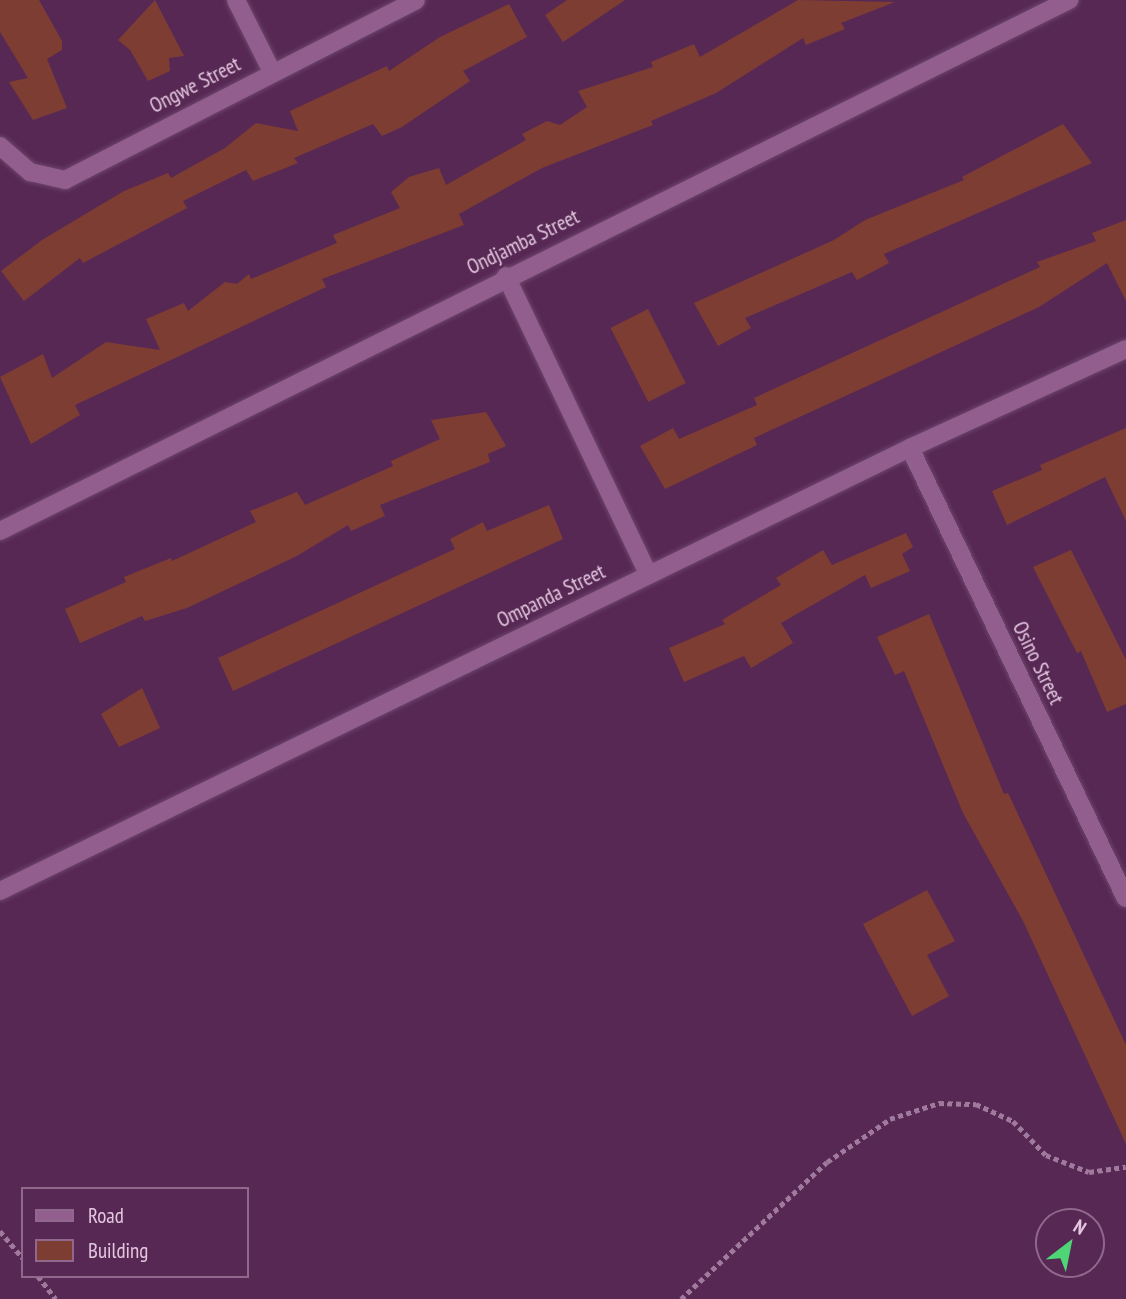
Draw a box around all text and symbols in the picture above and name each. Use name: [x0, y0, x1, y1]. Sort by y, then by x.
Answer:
street label: Ongwe Street: [145, 51, 245, 119]
street label: Ondjamba Street: [463, 204, 583, 280]
street label: Ompanda Street: [493, 559, 609, 633]
street label: Osino Street: [1007, 617, 1069, 709]
legend: [21, 1187, 248, 1278]
text: Road: [88, 1202, 124, 1229]
north arrow: [1035, 1208, 1105, 1278]
text: N: [1069, 1214, 1091, 1240]
text: Building: [88, 1237, 148, 1264]

